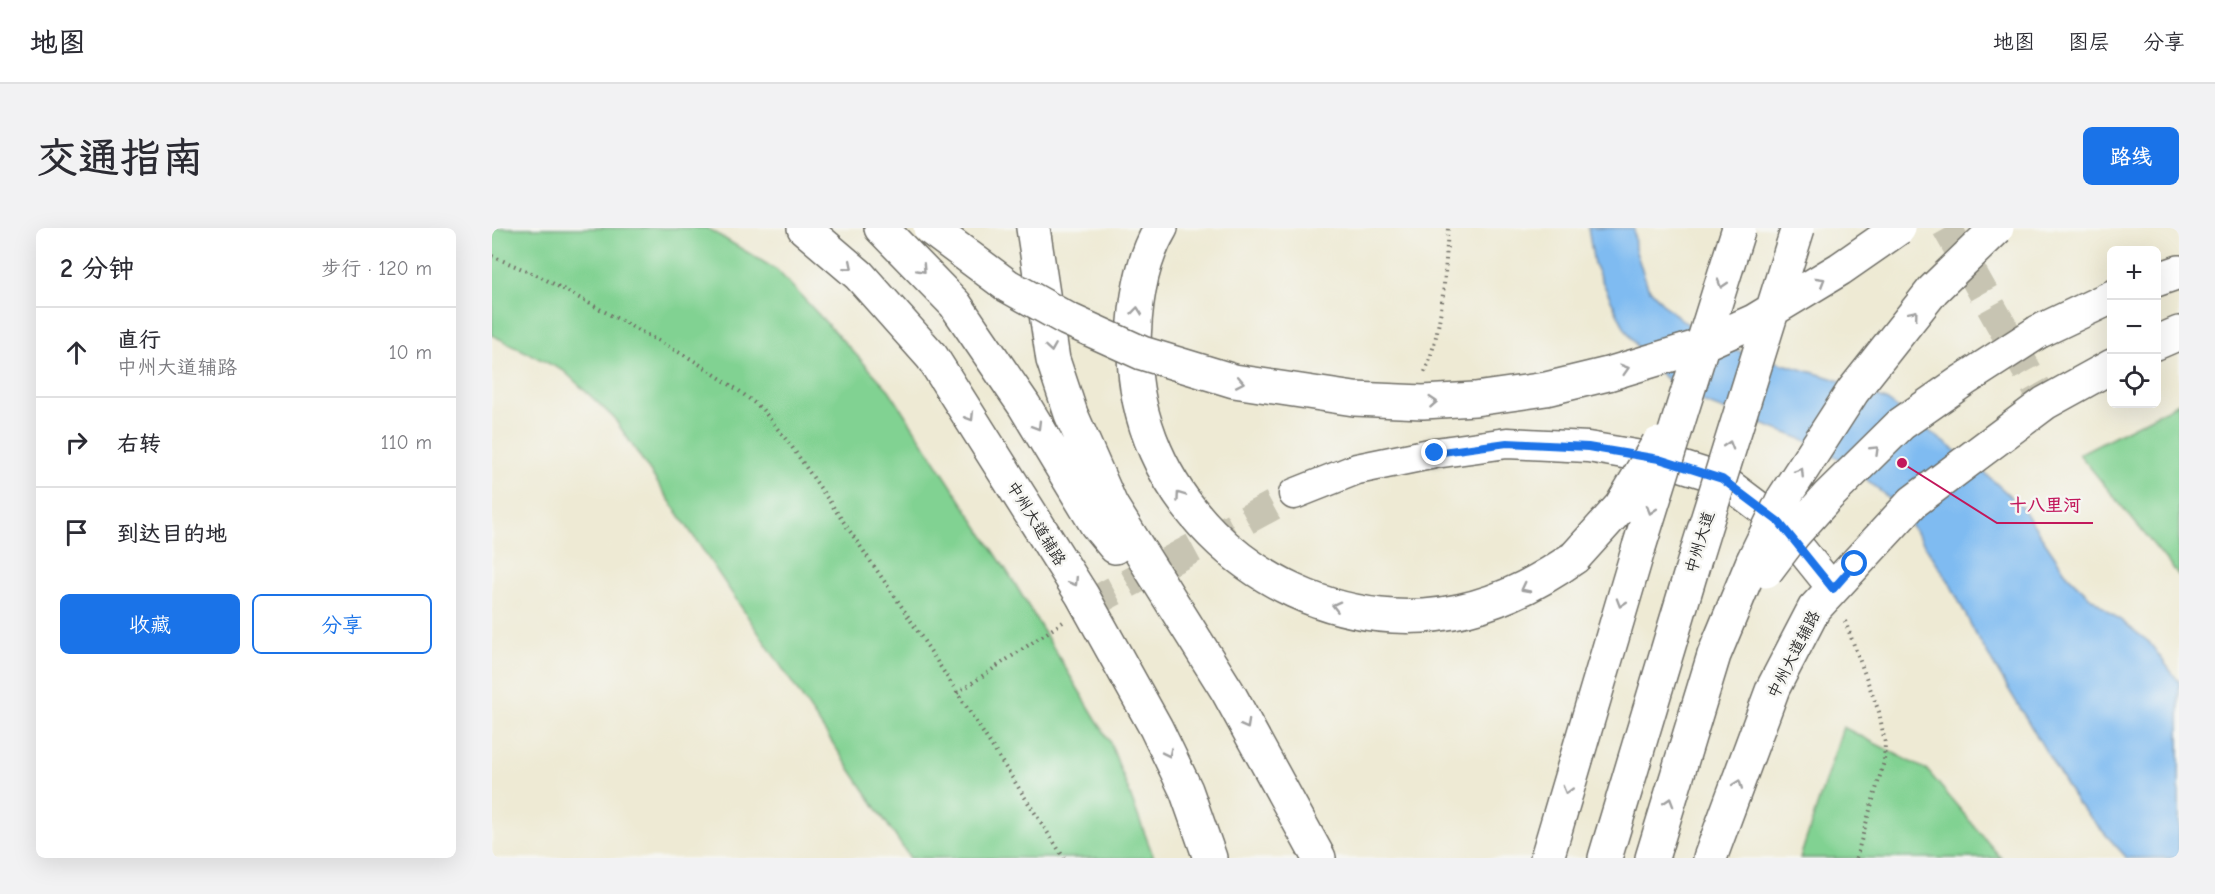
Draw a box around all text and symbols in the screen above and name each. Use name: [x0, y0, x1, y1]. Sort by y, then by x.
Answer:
text: 地图: [30, 27, 86, 59]
text: 地图: [1993, 30, 2035, 54]
text: 图层: [2068, 30, 2110, 54]
text: 分享: [2143, 30, 2185, 54]
button: 路线: [2083, 127, 2179, 185]
text: 交通指南: [36, 134, 204, 183]
map controls: [2107, 246, 2161, 408]
button: +: [2107, 246, 2161, 300]
text: 2 分钟: [60, 254, 134, 284]
text: 步行 · 120 m: [321, 257, 432, 280]
one-way arrow: [842, 259, 853, 270]
one-way arrow: [915, 263, 926, 273]
one-way arrow: [1815, 276, 1825, 288]
one-way arrow: [1716, 278, 1729, 289]
button: −: [2107, 300, 2161, 354]
one-way arrow: [1130, 306, 1142, 315]
one-way arrow: [1907, 310, 1918, 321]
text: 直行: [117, 327, 161, 353]
icon: ahead: [60, 336, 93, 369]
text: 10 m: [389, 341, 432, 364]
one-way arrow: [1044, 343, 1057, 353]
button: locate: [2107, 354, 2161, 408]
text: 中州大道辅路: [117, 356, 237, 379]
one-way arrow: [1619, 364, 1630, 376]
one-way arrow: [1235, 375, 1245, 388]
one-way arrow: [1429, 395, 1438, 408]
one-way arrow: [963, 411, 974, 422]
one-way arrow: [1030, 420, 1042, 430]
icon: right: [60, 426, 93, 459]
text: 右转: [117, 431, 161, 457]
text: 110 m: [381, 431, 432, 454]
route end: [1421, 439, 1447, 465]
one-way arrow: [1722, 440, 1734, 451]
one-way arrow: [1868, 446, 1879, 457]
one-way arrow: [1793, 468, 1804, 479]
street label: 中州大道辅路: [1003, 478, 1069, 569]
callout: 十八里河: [1997, 487, 2093, 523]
one-way arrow: [1176, 492, 1187, 503]
text: 十八里河: [2009, 495, 2081, 516]
one-way arrow: [1645, 504, 1658, 515]
street label: 中州大道: [1682, 509, 1718, 576]
icon: arrive: [60, 516, 93, 549]
text: 到达目的地: [117, 521, 227, 547]
route start: [1841, 550, 1867, 576]
one-way arrow: [1067, 576, 1079, 586]
one-way arrow: [1521, 581, 1532, 592]
button: 收藏: [60, 594, 240, 654]
button: 分享: [252, 594, 432, 654]
one-way arrow: [1616, 597, 1628, 608]
one-way arrow: [1331, 601, 1341, 614]
street label: 中州大道辅路: [1764, 608, 1824, 701]
one-way arrow: [1239, 718, 1250, 729]
one-way arrow: [1161, 747, 1173, 758]
one-way arrow: [1730, 779, 1743, 789]
one-way arrow: [1561, 785, 1574, 795]
one-way arrow: [1662, 797, 1674, 808]

